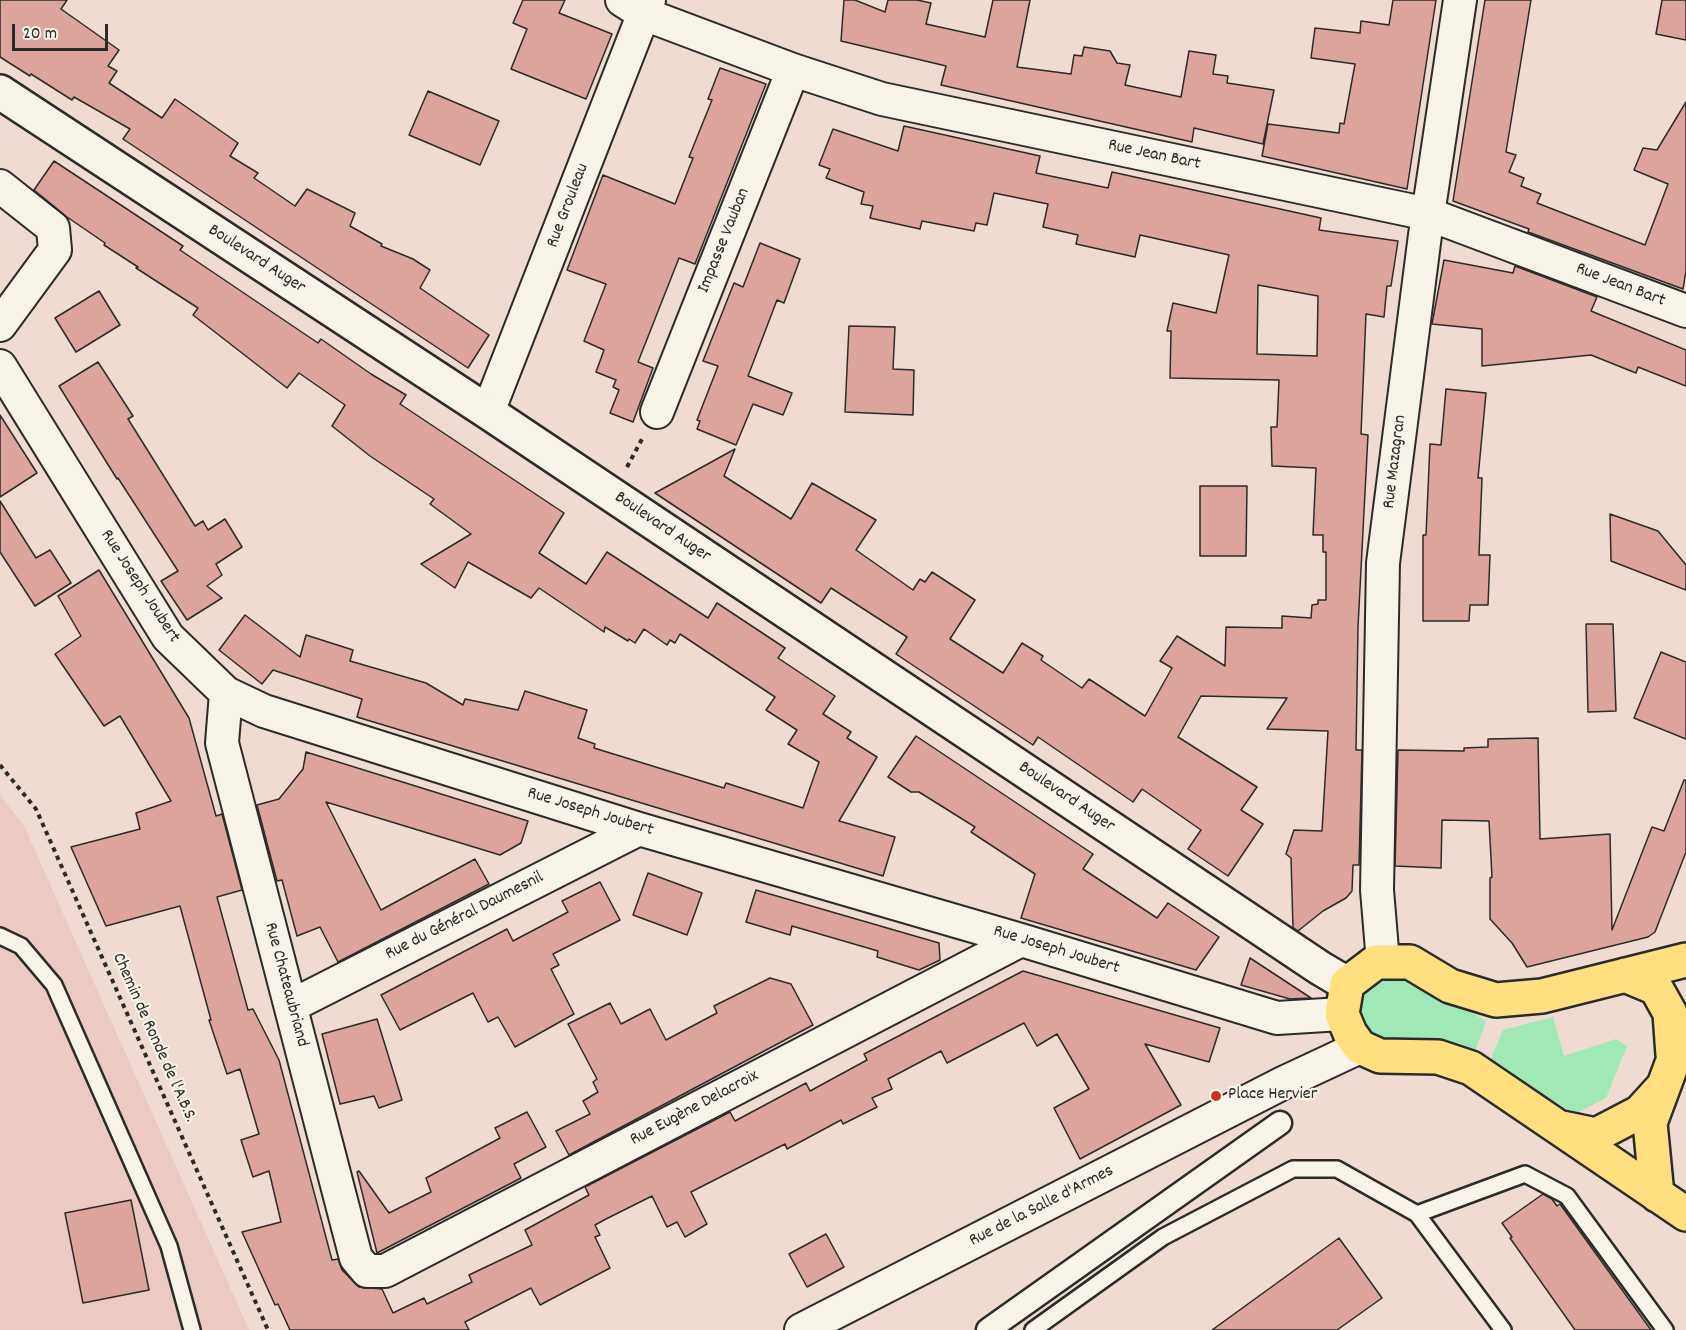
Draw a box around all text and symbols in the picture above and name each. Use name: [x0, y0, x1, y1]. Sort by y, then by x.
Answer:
scale bar: [15, 12, 111, 50]
text: 20 m: [23, 22, 57, 47]
street label: Rue Jean Bart: [1106, 136, 1202, 176]
street label: Rue Grouleau: [543, 161, 595, 251]
street label: Impasse Vauban: [694, 185, 756, 297]
street label: Boulevard Auger: [203, 221, 309, 299]
street label: Rue Jean Bart: [1572, 259, 1668, 313]
street label: Rue Mazagran: [1380, 414, 1412, 510]
street label: Boulevard Auger: [610, 488, 714, 568]
street label: Rue Joseph Joubert: [94, 526, 184, 648]
street label: Boulevard Auger: [1014, 758, 1118, 838]
street label: Rue Joseph Joubert: [524, 784, 656, 842]
street label: Rue du Général Daumesnil: [382, 868, 548, 966]
street label: Rue Chateaubriand: [258, 920, 312, 1050]
street label: Rue Joseph Joubert: [990, 922, 1122, 980]
street label: Chemin de Ronde de l'A.B.S.: [106, 950, 200, 1126]
street label: Rue Eugène Delacroix: [627, 1066, 763, 1152]
place label: Place Hervier: [1228, 1085, 1317, 1107]
marker: Place Hervier: [1209, 1089, 1223, 1103]
street label: Rue de la Salle d'Armes: [966, 1161, 1118, 1253]

